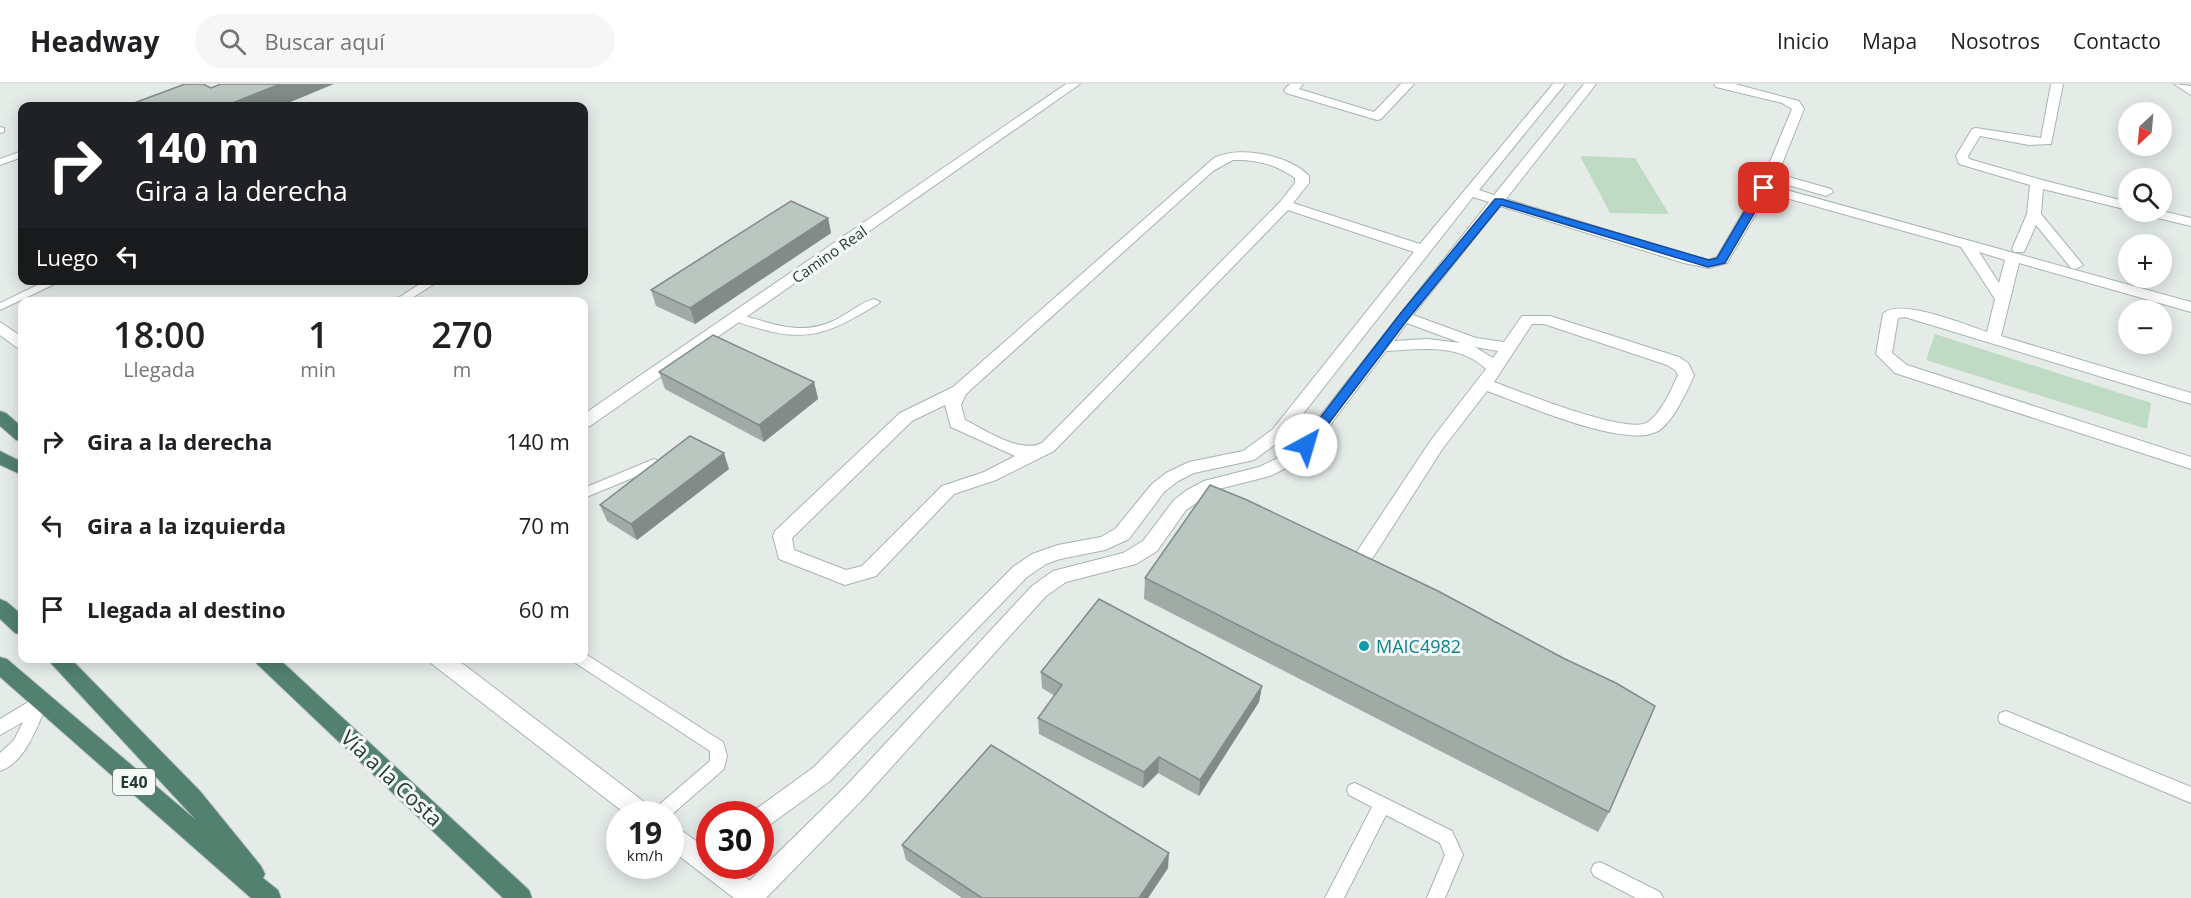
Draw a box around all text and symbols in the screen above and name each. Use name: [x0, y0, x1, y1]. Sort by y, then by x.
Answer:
search box: [195, 14, 615, 68]
text: Headway: [30, 22, 159, 60]
icon: search: [216, 25, 249, 58]
text: Buscar aquí: [264, 26, 385, 56]
text: Inicio: [1777, 27, 1829, 55]
text: Mapa: [1862, 27, 1917, 55]
text: Nosotros: [1950, 27, 2040, 55]
text: Contacto: [2073, 27, 2161, 55]
north arrow: [2118, 102, 2172, 156]
map controls: [2118, 102, 2172, 354]
text: 140 m: [135, 118, 259, 175]
icon: right: [36, 126, 114, 204]
pin: [1738, 162, 1789, 213]
button: search: [2118, 168, 2172, 222]
icon: arrive: [1747, 171, 1780, 204]
text: Gira a la derecha: [135, 172, 348, 209]
street label: Camino Real: [787, 221, 871, 287]
button: +: [2118, 234, 2172, 288]
icon: left: [111, 240, 144, 273]
text: Luego: [36, 242, 99, 272]
button: −: [2118, 300, 2172, 354]
text: 18:00: [113, 310, 205, 359]
text: 1: [308, 310, 329, 359]
text: 270: [431, 310, 493, 359]
text: Llegada: [123, 356, 195, 383]
text: min: [300, 356, 336, 383]
text: m: [453, 356, 471, 383]
position arrow: [1274, 413, 1338, 477]
icon: right: [36, 425, 69, 458]
text: Gira a la derecha: [87, 426, 272, 456]
text: 140 m: [506, 426, 570, 456]
icon: left: [36, 509, 69, 542]
text: Gira a la izquierda: [87, 510, 286, 540]
text: 70 m: [519, 510, 570, 540]
icon: arrive: [36, 593, 69, 626]
text: Llegada al destino: [87, 594, 286, 624]
text: 60 m: [519, 594, 570, 624]
place label: MAIC4982: [1376, 634, 1461, 658]
marker: MAIC4982: [1357, 639, 1371, 653]
street label: Vía a la Costa: [335, 724, 449, 832]
road number: E40: [113, 769, 155, 795]
speed limit sign: 30: [696, 801, 774, 879]
text: 19: [628, 812, 662, 853]
text: km/h: [627, 845, 663, 865]

